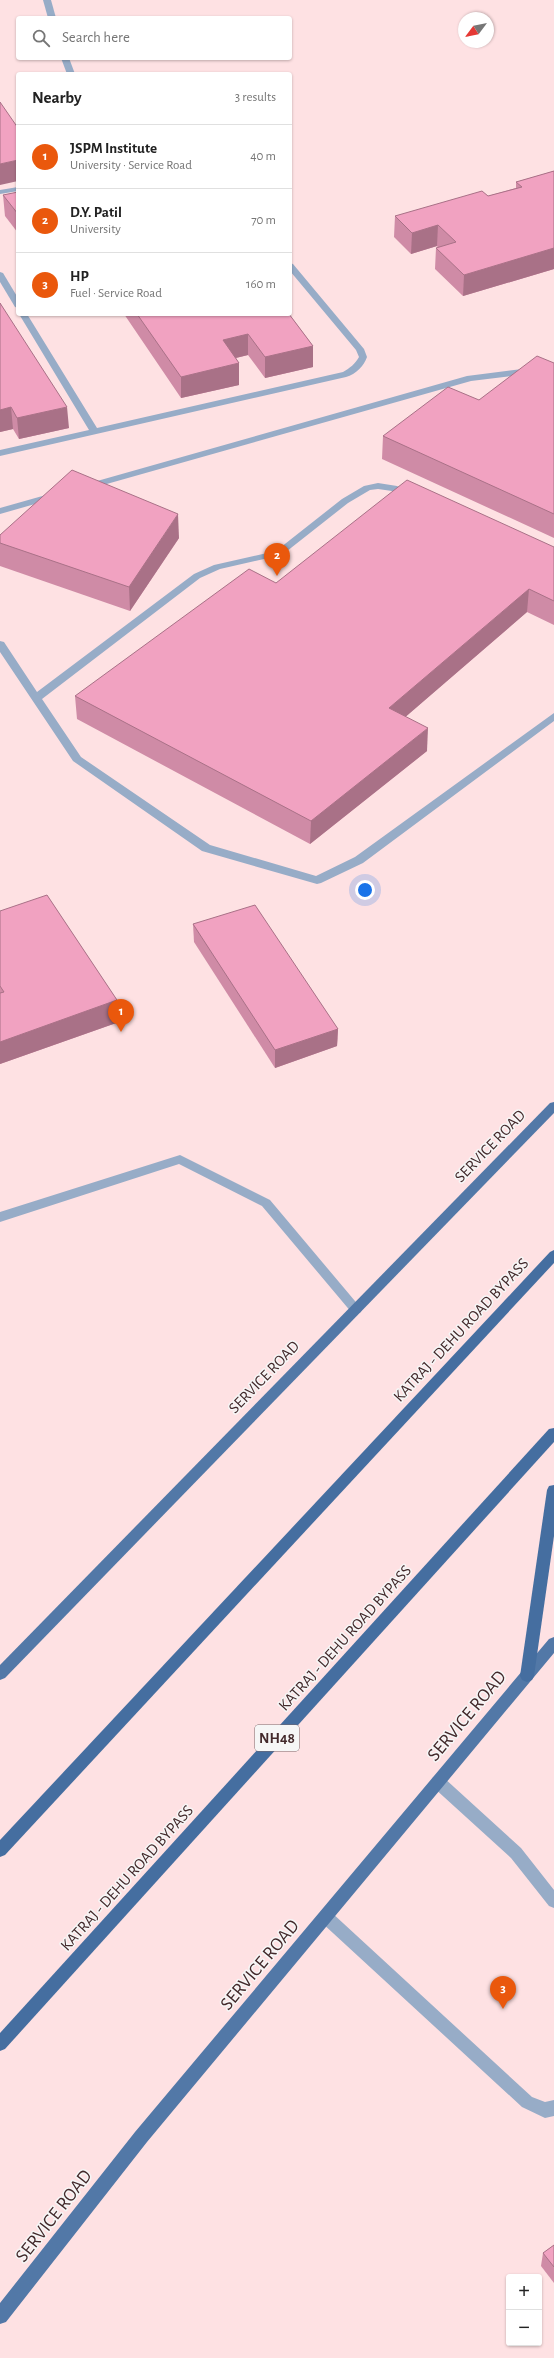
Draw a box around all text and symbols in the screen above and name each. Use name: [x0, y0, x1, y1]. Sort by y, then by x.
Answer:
north arrow: [458, 12, 494, 48]
search box: [16, 16, 292, 60]
icon: search: [30, 27, 52, 49]
text: Search here: [62, 30, 130, 45]
text: Nearby: [32, 89, 82, 106]
text: 3 results: [235, 91, 276, 104]
text: JSPM Institute: [70, 141, 157, 156]
text: 1: [43, 150, 47, 163]
text: 40 m: [250, 150, 276, 163]
text: University · Service Road: [70, 159, 192, 172]
text: D.Y. Patil: [70, 205, 122, 220]
text: 2: [42, 214, 48, 227]
text: 70 m: [251, 214, 276, 227]
text: University: [70, 223, 121, 236]
text: HP: [70, 269, 89, 284]
text: 3: [42, 278, 48, 291]
text: 160 m: [246, 278, 276, 291]
text: Fuel · Service Road: [70, 287, 162, 300]
pin: 2: [264, 543, 290, 576]
your location: [355, 880, 375, 900]
pin: 1: [108, 999, 134, 1032]
street label: SERVICE ROAD: [452, 1107, 528, 1185]
street label: KATRAJ - DEHU ROAD BYPASS: [390, 1255, 532, 1405]
street label: SERVICE ROAD: [226, 1338, 302, 1416]
street label: KATRAJ - DEHU ROAD BYPASS: [276, 1562, 414, 1714]
street label: SERVICE ROAD: [424, 1667, 510, 1765]
road number: NH48: [255, 1725, 299, 1751]
street label: KATRAJ - DEHU ROAD BYPASS: [58, 1802, 196, 1954]
street label: SERVICE ROAD: [217, 1916, 303, 2014]
pin: 3: [490, 1976, 516, 2009]
street label: SERVICE ROAD: [12, 2166, 96, 2266]
map controls: [506, 2274, 542, 2346]
button: +: [506, 2274, 542, 2310]
button: −: [506, 2310, 542, 2346]

